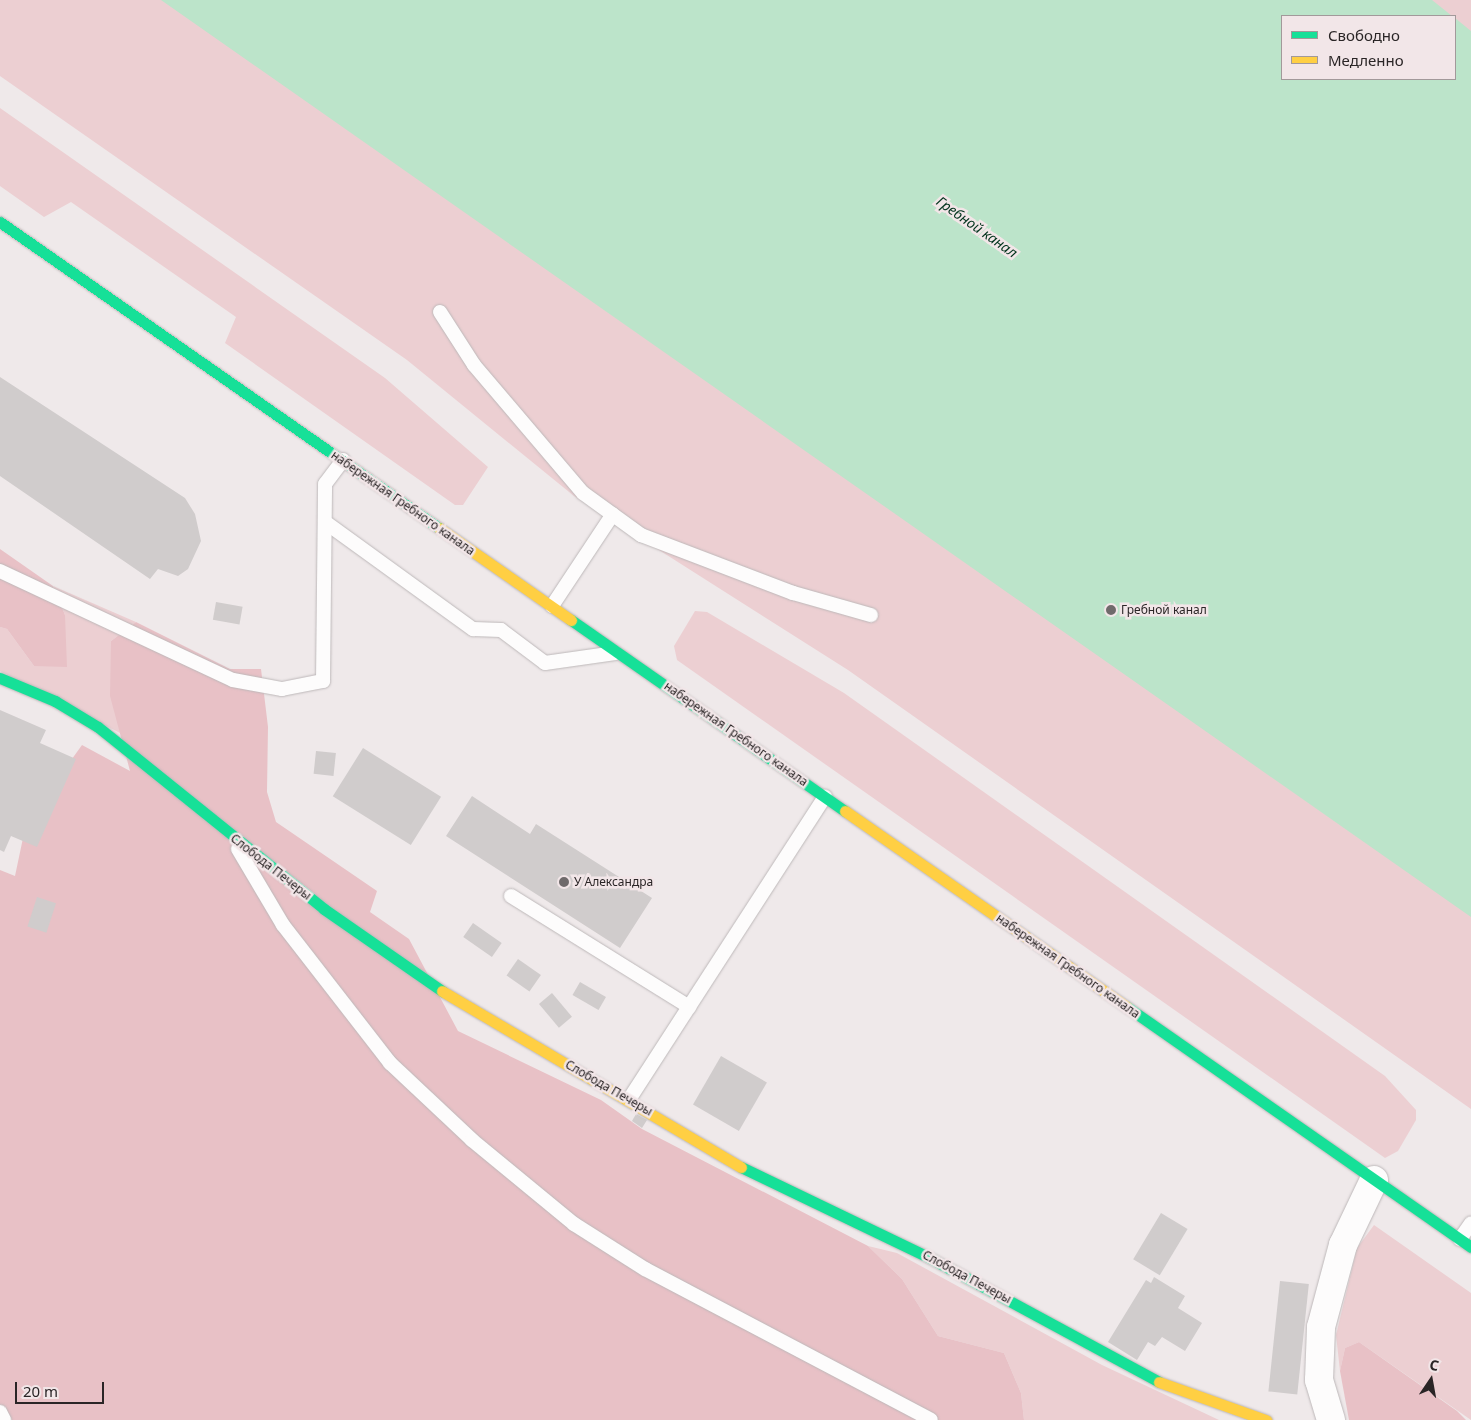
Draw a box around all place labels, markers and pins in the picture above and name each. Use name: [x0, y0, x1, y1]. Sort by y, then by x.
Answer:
place label: Гребной канал: [1121, 603, 1207, 617]
marker: Гребной канал: [1105, 604, 1117, 616]
place label: У Александра: [574, 875, 653, 889]
marker: У Александра: [558, 876, 570, 888]

